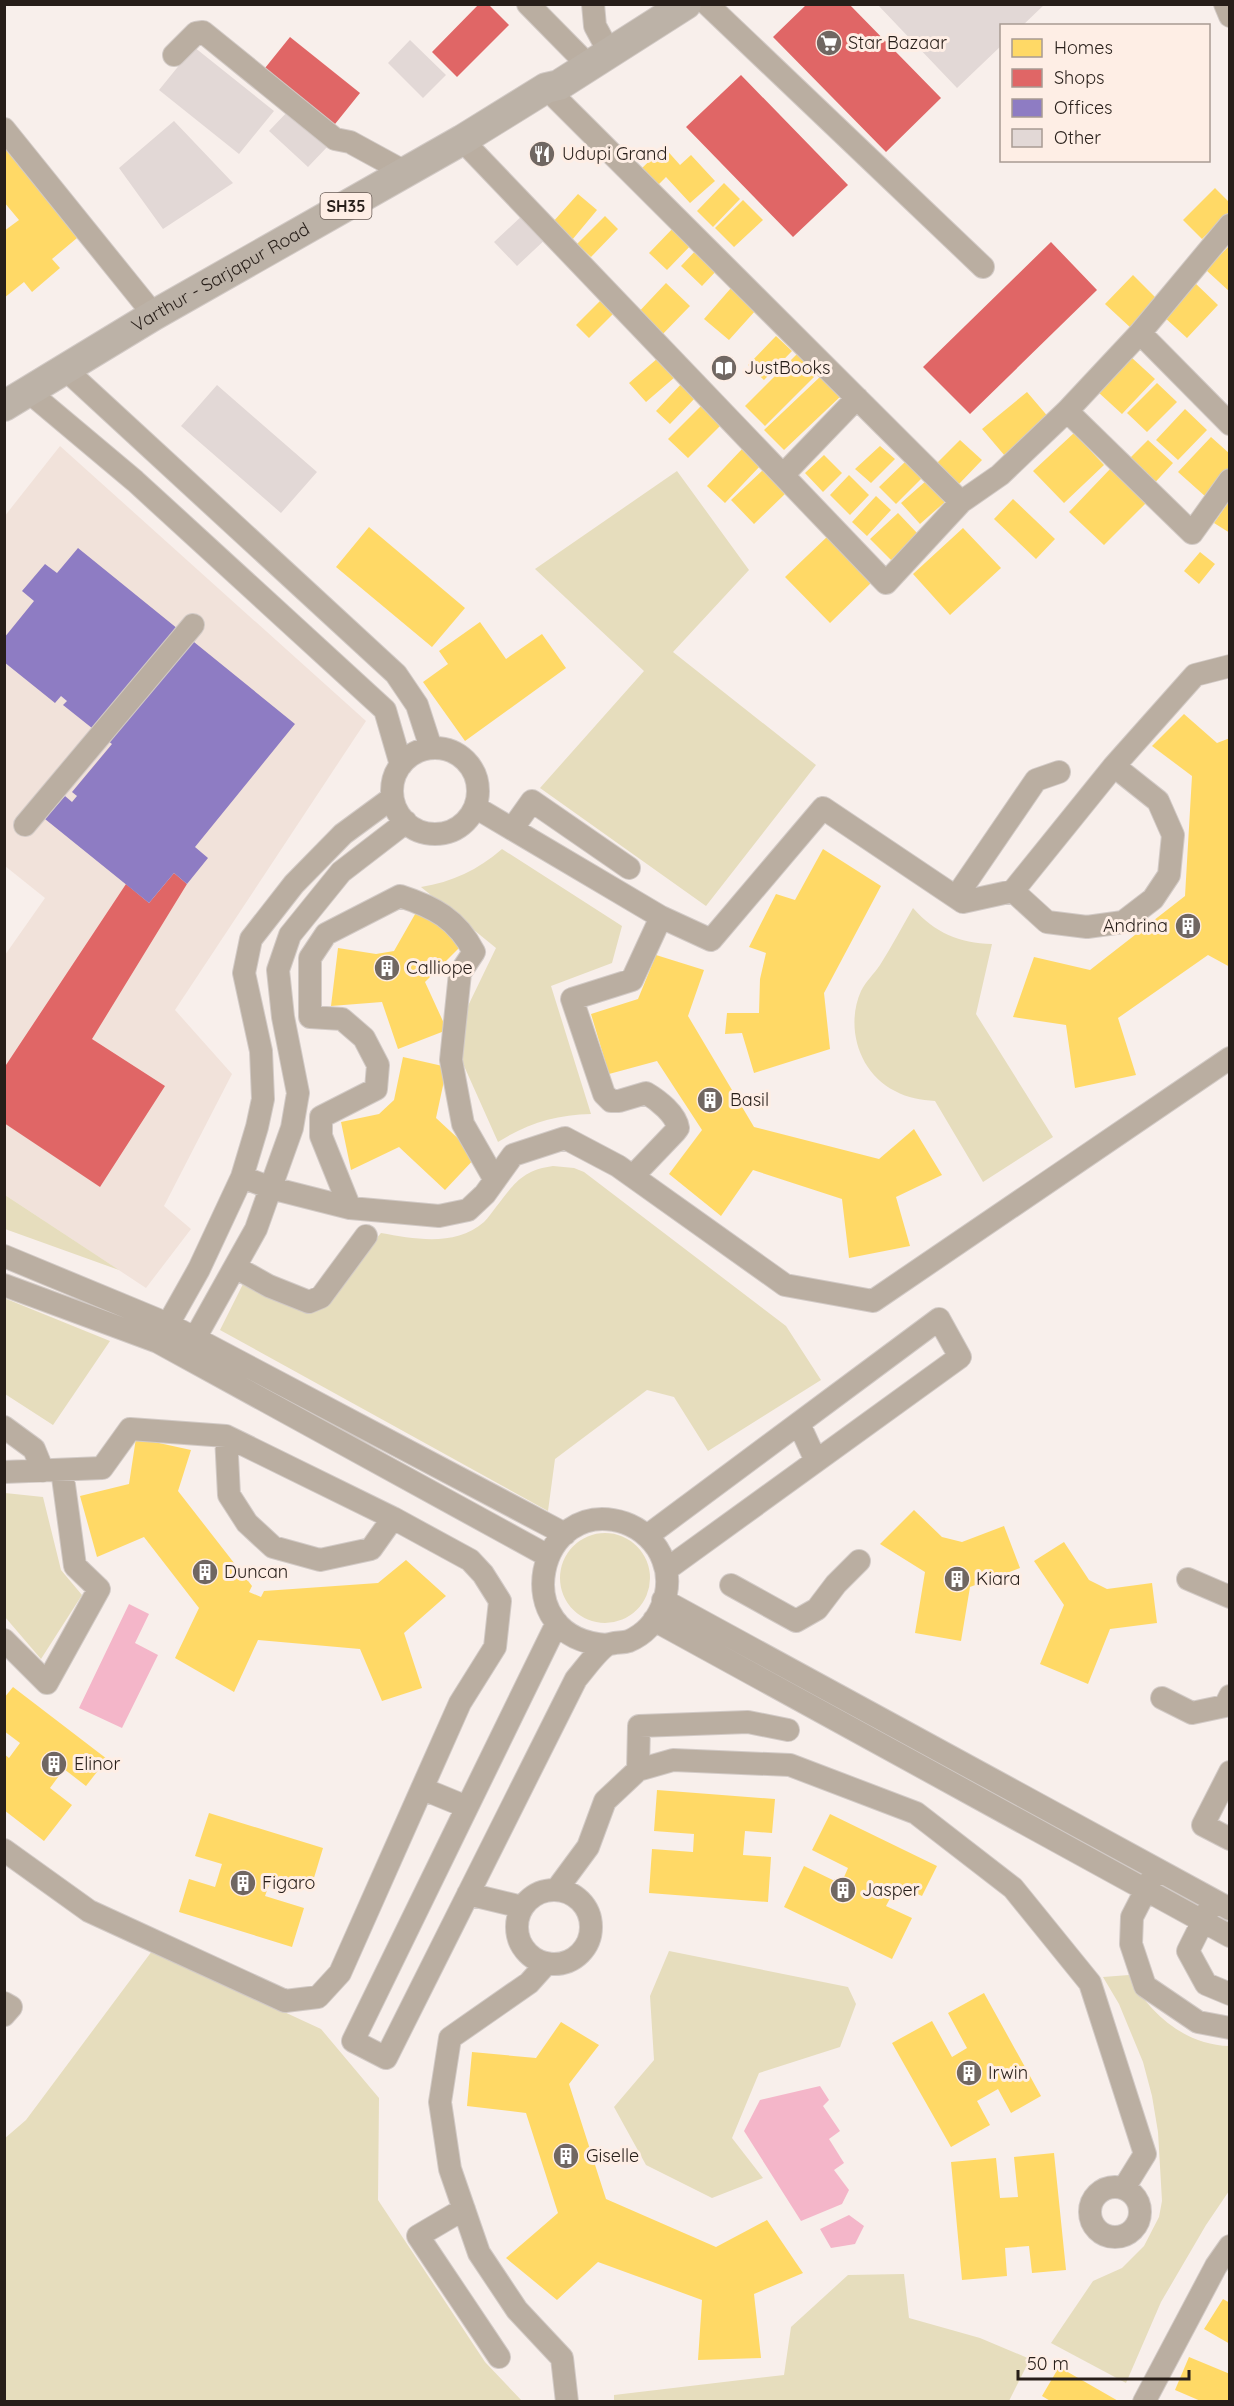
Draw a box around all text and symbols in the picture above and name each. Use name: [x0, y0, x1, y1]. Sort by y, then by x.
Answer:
legend: [1000, 24, 1210, 162]
supermarket icon: Star Bazaar: [814, 28, 844, 58]
place label: Star Bazaar: [848, 31, 947, 54]
text: Homes: [1054, 36, 1113, 59]
text: Shops: [1054, 66, 1105, 89]
text: Offices: [1054, 96, 1113, 119]
text: Other: [1054, 126, 1101, 149]
restaurant icon: Udupi Grand: [527, 139, 557, 169]
place label: Udupi Grand: [562, 142, 667, 165]
road number: SH35: [320, 193, 372, 219]
street label: Varthur - Sarjapur Road: [127, 217, 314, 337]
library icon: JustBooks: [709, 353, 739, 383]
place label: JustBooks: [744, 356, 831, 379]
building icon: Andrina: [1173, 911, 1203, 941]
place label: Andrina: [1103, 914, 1168, 937]
building icon: Calliope: [372, 953, 402, 983]
place label: Calliope: [406, 956, 473, 979]
building icon: Basil: [695, 1085, 725, 1115]
place label: Basil: [730, 1088, 769, 1111]
building icon: Duncan: [190, 1557, 220, 1587]
place label: Duncan: [224, 1560, 288, 1583]
building icon: Kiara: [942, 1564, 972, 1594]
place label: Kiara: [976, 1567, 1021, 1590]
building icon: Elinor: [39, 1749, 69, 1779]
place label: Elinor: [74, 1752, 120, 1775]
building icon: Figaro: [228, 1868, 258, 1898]
place label: Figaro: [262, 1871, 316, 1894]
building icon: Jasper: [828, 1875, 858, 1905]
place label: Jasper: [862, 1878, 920, 1901]
building icon: Irwin: [954, 2058, 984, 2088]
place label: Irwin: [988, 2061, 1028, 2084]
building icon: Giselle: [551, 2141, 581, 2171]
place label: Giselle: [586, 2144, 639, 2167]
scale bar: [1018, 2343, 1189, 2381]
text: 50 m: [1027, 2352, 1069, 2375]

